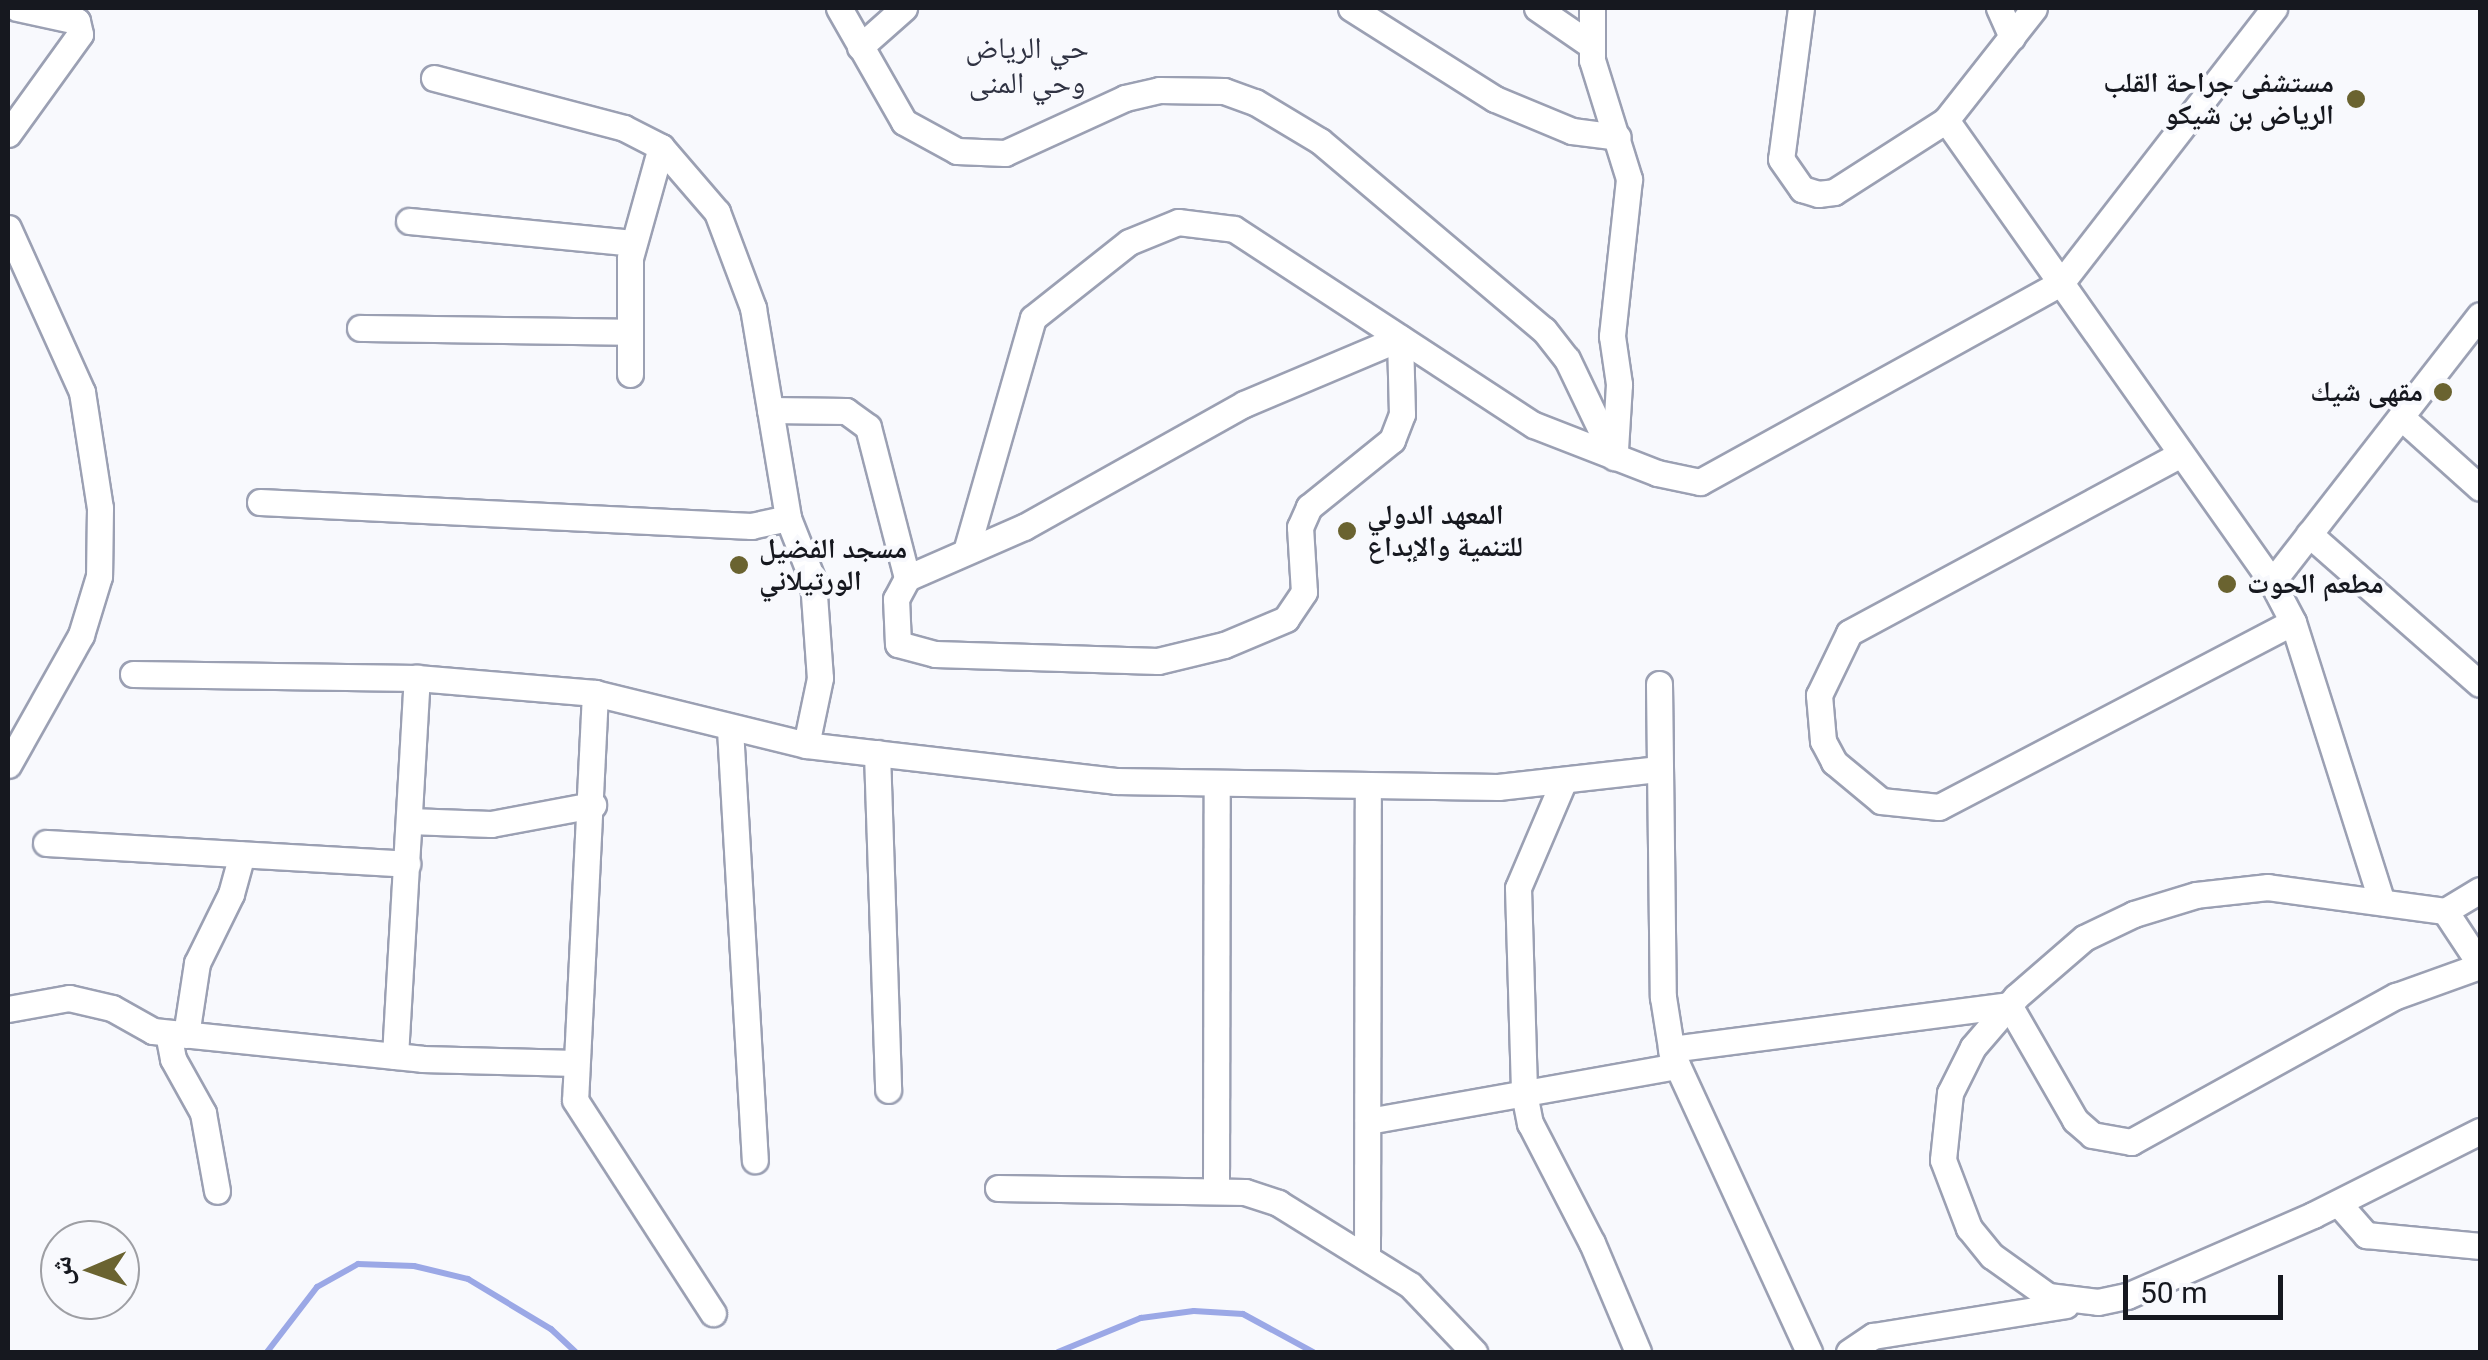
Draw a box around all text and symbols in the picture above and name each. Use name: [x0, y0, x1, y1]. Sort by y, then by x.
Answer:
district label: حي الرياض وحي المنى: [965, 30, 1089, 100]
place label: مستشفى جراحة القلب الرياض بن شيكو: [2103, 66, 2334, 132]
marker: مستشفى جراحة القلب الرياض بن شيكو: [2343, 86, 2369, 112]
place label: مقهى شيك: [2310, 375, 2423, 409]
marker: مقهى شيك: [2432, 381, 2454, 403]
place label: المعهد الدولي للتنمية والإبداع: [1367, 498, 1523, 564]
marker: المعهد الدولي للتنمية والإبداع: [1336, 520, 1358, 542]
place label: مسجد الفضيل الورتيلاني: [759, 532, 907, 598]
marker: مسجد الفضيل الورتيلاني: [728, 554, 750, 576]
place label: مطعم الحوت: [2247, 567, 2384, 601]
marker: مطعم الحوت: [2216, 573, 2238, 595]
north arrow: [40, 1220, 140, 1320]
scale bar: [2128, 1255, 2288, 1317]
text: ش: [45, 1256, 79, 1286]
text: 50 m: [2140, 1275, 2207, 1310]

